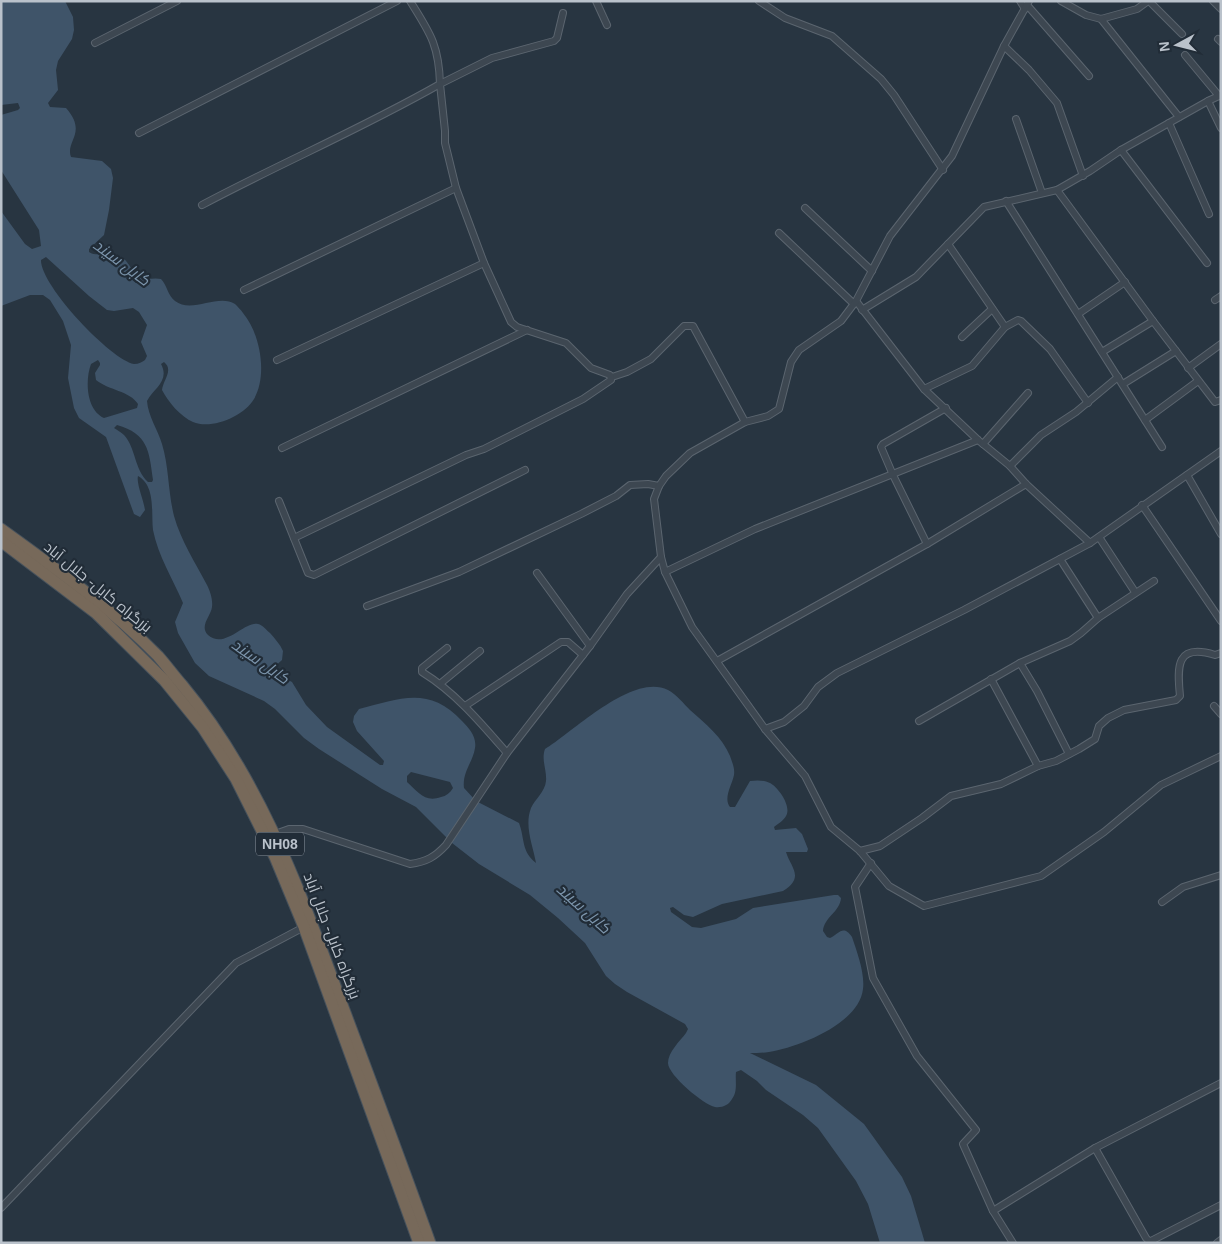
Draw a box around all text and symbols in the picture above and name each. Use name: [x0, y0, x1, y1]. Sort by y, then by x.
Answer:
north arrow: [1152, 20, 1202, 70]
text: N: [1156, 41, 1173, 53]
water label: کابل سيند: [90, 236, 153, 290]
street label: بزرگراه کابل- جلال آباد: [40, 538, 156, 637]
water label: کابل سيند: [228, 636, 293, 688]
road number: NH08: [256, 832, 304, 856]
street label: بزرگراه کابل- جلال آباد: [299, 870, 364, 1002]
water label: کابل سيند: [553, 880, 614, 937]

